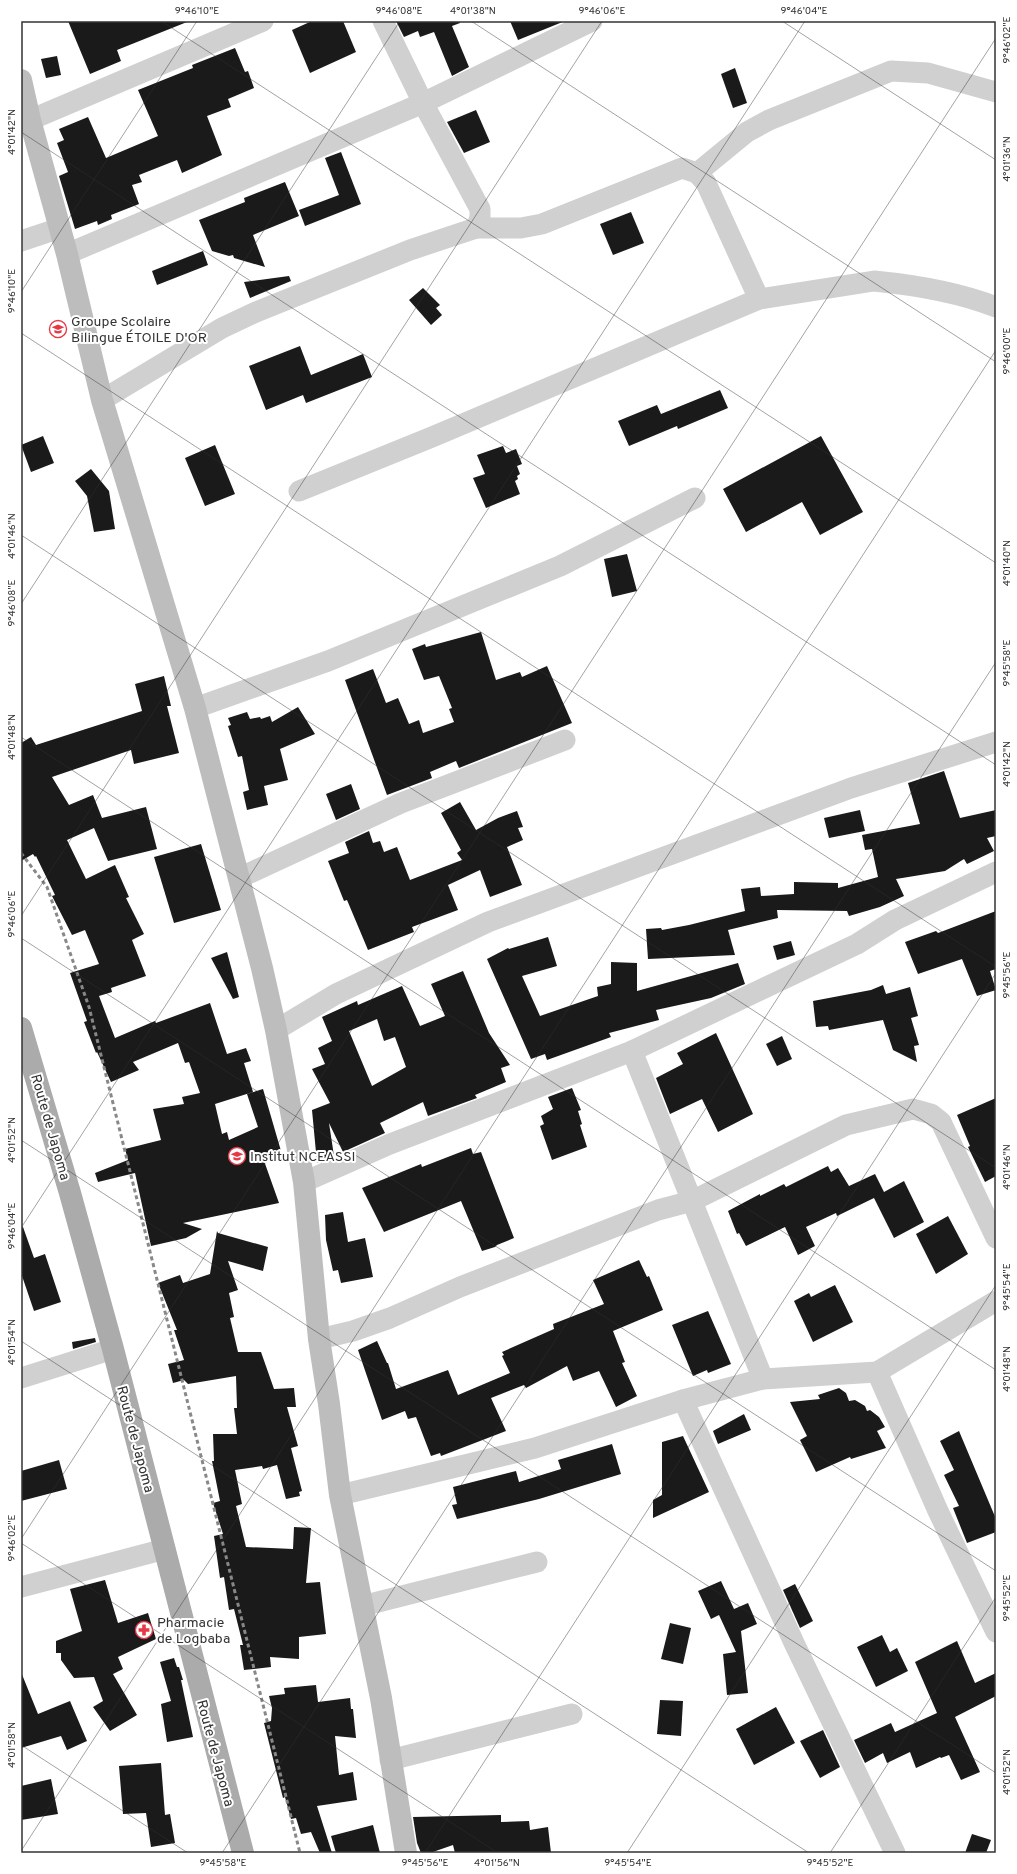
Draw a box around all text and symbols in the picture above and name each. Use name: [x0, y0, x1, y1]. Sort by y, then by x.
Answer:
text: 9°46'10"E: [175, 5, 219, 18]
text: 9°46'08"E: [376, 5, 422, 18]
text: 4°01'38"N: [450, 5, 496, 18]
text: 9°46'06"E: [579, 5, 625, 18]
text: 9°46'04"E: [780, 5, 828, 18]
text: 9°46'02"E: [1001, 17, 1014, 63]
text: 4°01'42"N: [6, 109, 19, 155]
text: 4°01'36"N: [1001, 136, 1014, 182]
text: 9°46'10"E: [6, 269, 19, 313]
place label: Groupe Scolaire Bilingue ÉTOILE D'OR: [71, 314, 207, 347]
school or university icon: Groupe Scolaire Bilingue ÉTOILE D'OR: [48, 319, 68, 339]
text: 9°46'00"E: [1001, 327, 1014, 375]
text: 4°01'46"N: [6, 513, 19, 559]
text: 4°01'40"N: [1001, 540, 1014, 586]
text: 9°46'08"E: [6, 580, 19, 626]
text: 9°45'58"E: [1001, 640, 1014, 686]
text: 4°01'48"N: [6, 714, 19, 760]
text: 4°01'42"N: [1001, 741, 1014, 787]
text: 9°46'06"E: [6, 891, 19, 937]
text: 9°45'56"E: [1001, 952, 1014, 998]
street label: Route de Japoma: [26, 1072, 73, 1182]
text: 4°01'52"N: [6, 1117, 19, 1163]
text: 4°01'46"N: [1001, 1144, 1014, 1190]
school or university icon: Institut NCEASSI: [227, 1146, 247, 1166]
place label: Institut NCEASSI: [250, 1149, 356, 1166]
text: 9°46'04"E: [6, 1202, 19, 1250]
text: 9°45'54"E: [1001, 1263, 1014, 1311]
text: 4°01'54"N: [6, 1319, 19, 1365]
text: 4°01'48"N: [1001, 1346, 1014, 1392]
street label: Route de Japoma: [112, 1384, 157, 1495]
text: 9°46'02"E: [6, 1515, 19, 1561]
text: 9°45'52"E: [1001, 1575, 1014, 1621]
place label: Pharmacie de Logbaba: [157, 1615, 230, 1648]
pharmacy icon: Pharmacie de Logbaba: [134, 1620, 154, 1640]
street label: Route de Japoma: [192, 1698, 237, 1809]
text: 4°01'58"N: [6, 1722, 19, 1768]
text: 4°01'52"N: [1001, 1749, 1014, 1795]
text: 9°45'58"E: [200, 1857, 246, 1870]
text: 9°45'56"E: [402, 1857, 448, 1870]
text: 4°01'56"N: [474, 1857, 520, 1870]
text: 9°45'54"E: [604, 1857, 652, 1870]
text: 9°45'52"E: [807, 1857, 853, 1870]

